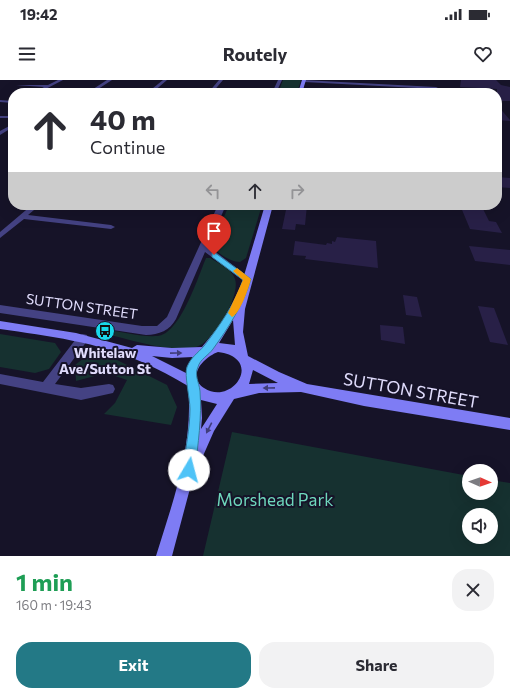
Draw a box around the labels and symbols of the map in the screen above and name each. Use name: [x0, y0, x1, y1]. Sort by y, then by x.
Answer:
pin: [197, 214, 231, 255]
street label: SUTTON STREET: [25, 290, 139, 322]
bus stop icon: Whitelaw Ave/Sutton St: [94, 320, 116, 342]
place label: Whitelaw Ave/Sutton St: [59, 344, 151, 377]
one-way arrow: [170, 350, 183, 356]
street label: SUTTON STREET: [342, 368, 480, 412]
one-way arrow: [262, 385, 275, 391]
one-way arrow: [205, 422, 212, 434]
position arrow: [168, 449, 210, 491]
north arrow: [462, 464, 498, 500]
park label: Morshead Park: [217, 489, 333, 510]

